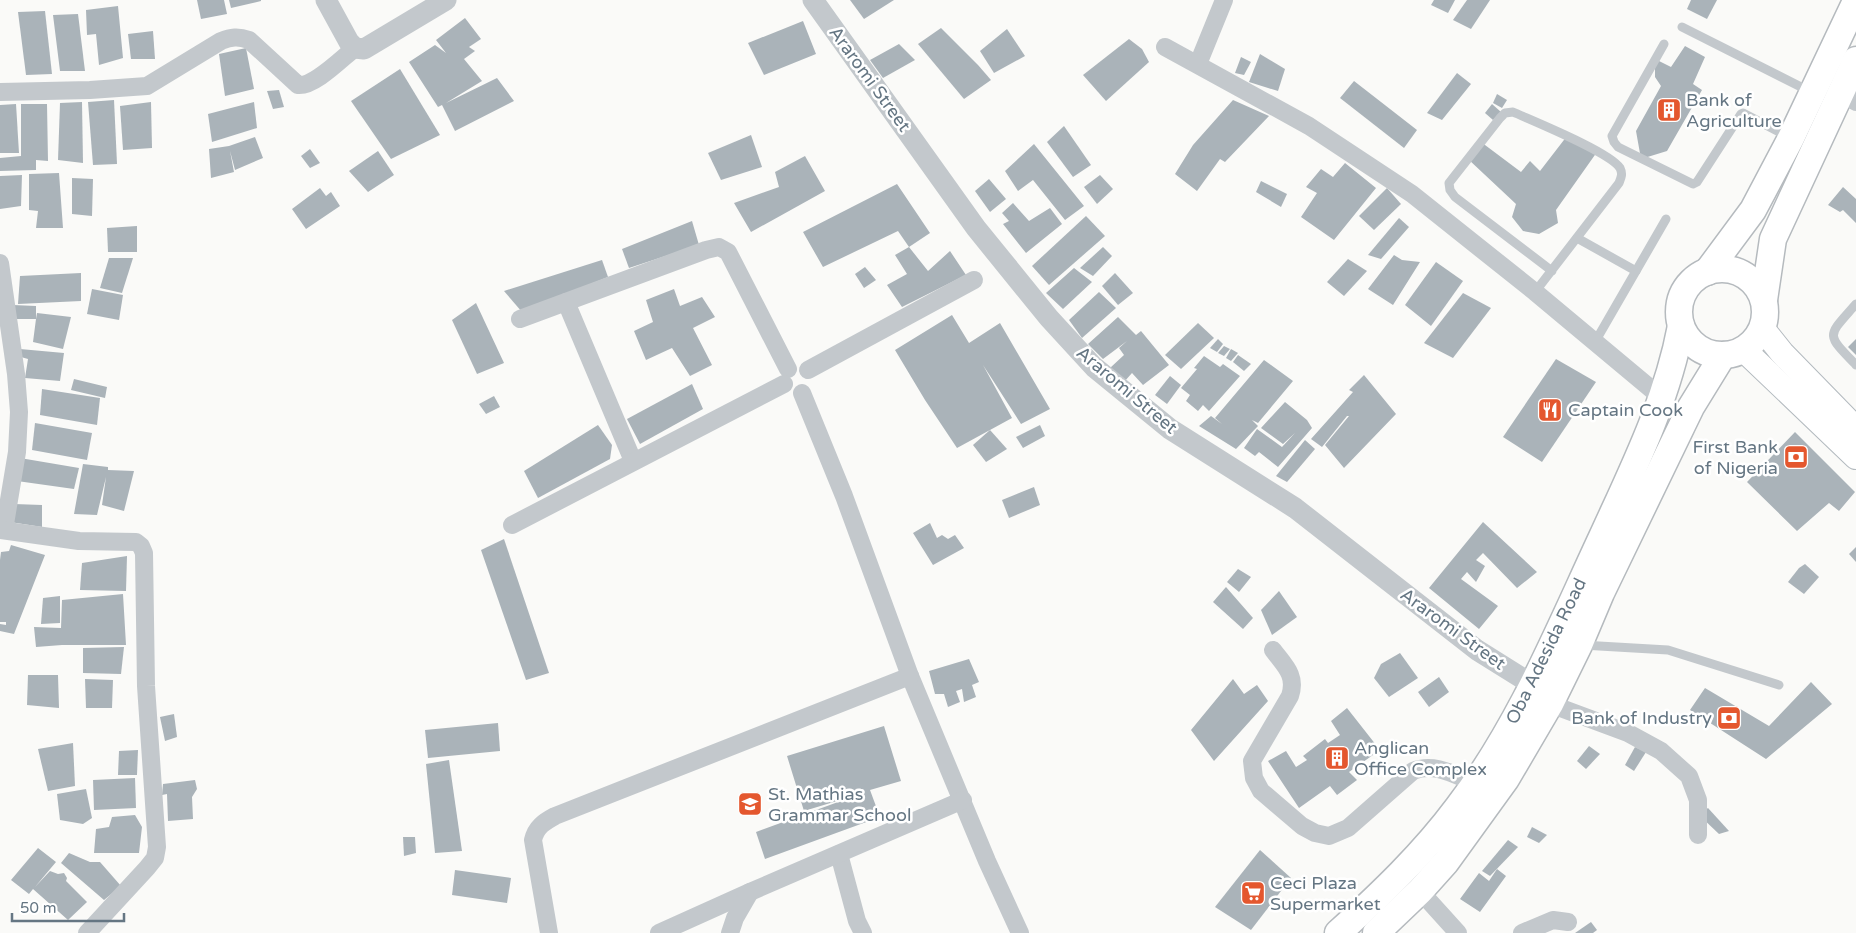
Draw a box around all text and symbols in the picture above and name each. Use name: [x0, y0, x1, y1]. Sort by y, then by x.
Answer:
street label: Araromi Street: [824, 22, 916, 136]
place label: Bank of Agriculture: [1686, 89, 1782, 132]
building icon: Bank of Agriculture: [1656, 97, 1682, 123]
street label: Araromi Street: [1072, 341, 1182, 439]
restaurant icon: Captain Cook: [1537, 397, 1563, 423]
place label: Captain Cook: [1568, 399, 1683, 421]
place label: First Bank of Nigeria: [1692, 436, 1778, 479]
bank icon: First Bank of Nigeria: [1783, 444, 1809, 470]
street label: Oba Adesida Road: [1501, 574, 1591, 728]
street label: Araromi Street: [1396, 583, 1510, 675]
bank icon: Bank of Industry: [1716, 705, 1742, 731]
place label: Bank of Industry: [1571, 707, 1712, 729]
place label: Anglican Office Complex: [1354, 737, 1487, 780]
building icon: Anglican Office Complex: [1324, 745, 1350, 771]
place label: St. Mathias Grammar School: [768, 783, 911, 826]
school or university icon: St. Mathias Grammar School: [737, 791, 763, 817]
place label: Ceci Plaza Supermarket: [1270, 872, 1381, 915]
supermarket icon: Ceci Plaza Supermarket: [1240, 880, 1266, 906]
scale bar: [12, 890, 125, 922]
text: 50 m: [20, 899, 57, 917]

